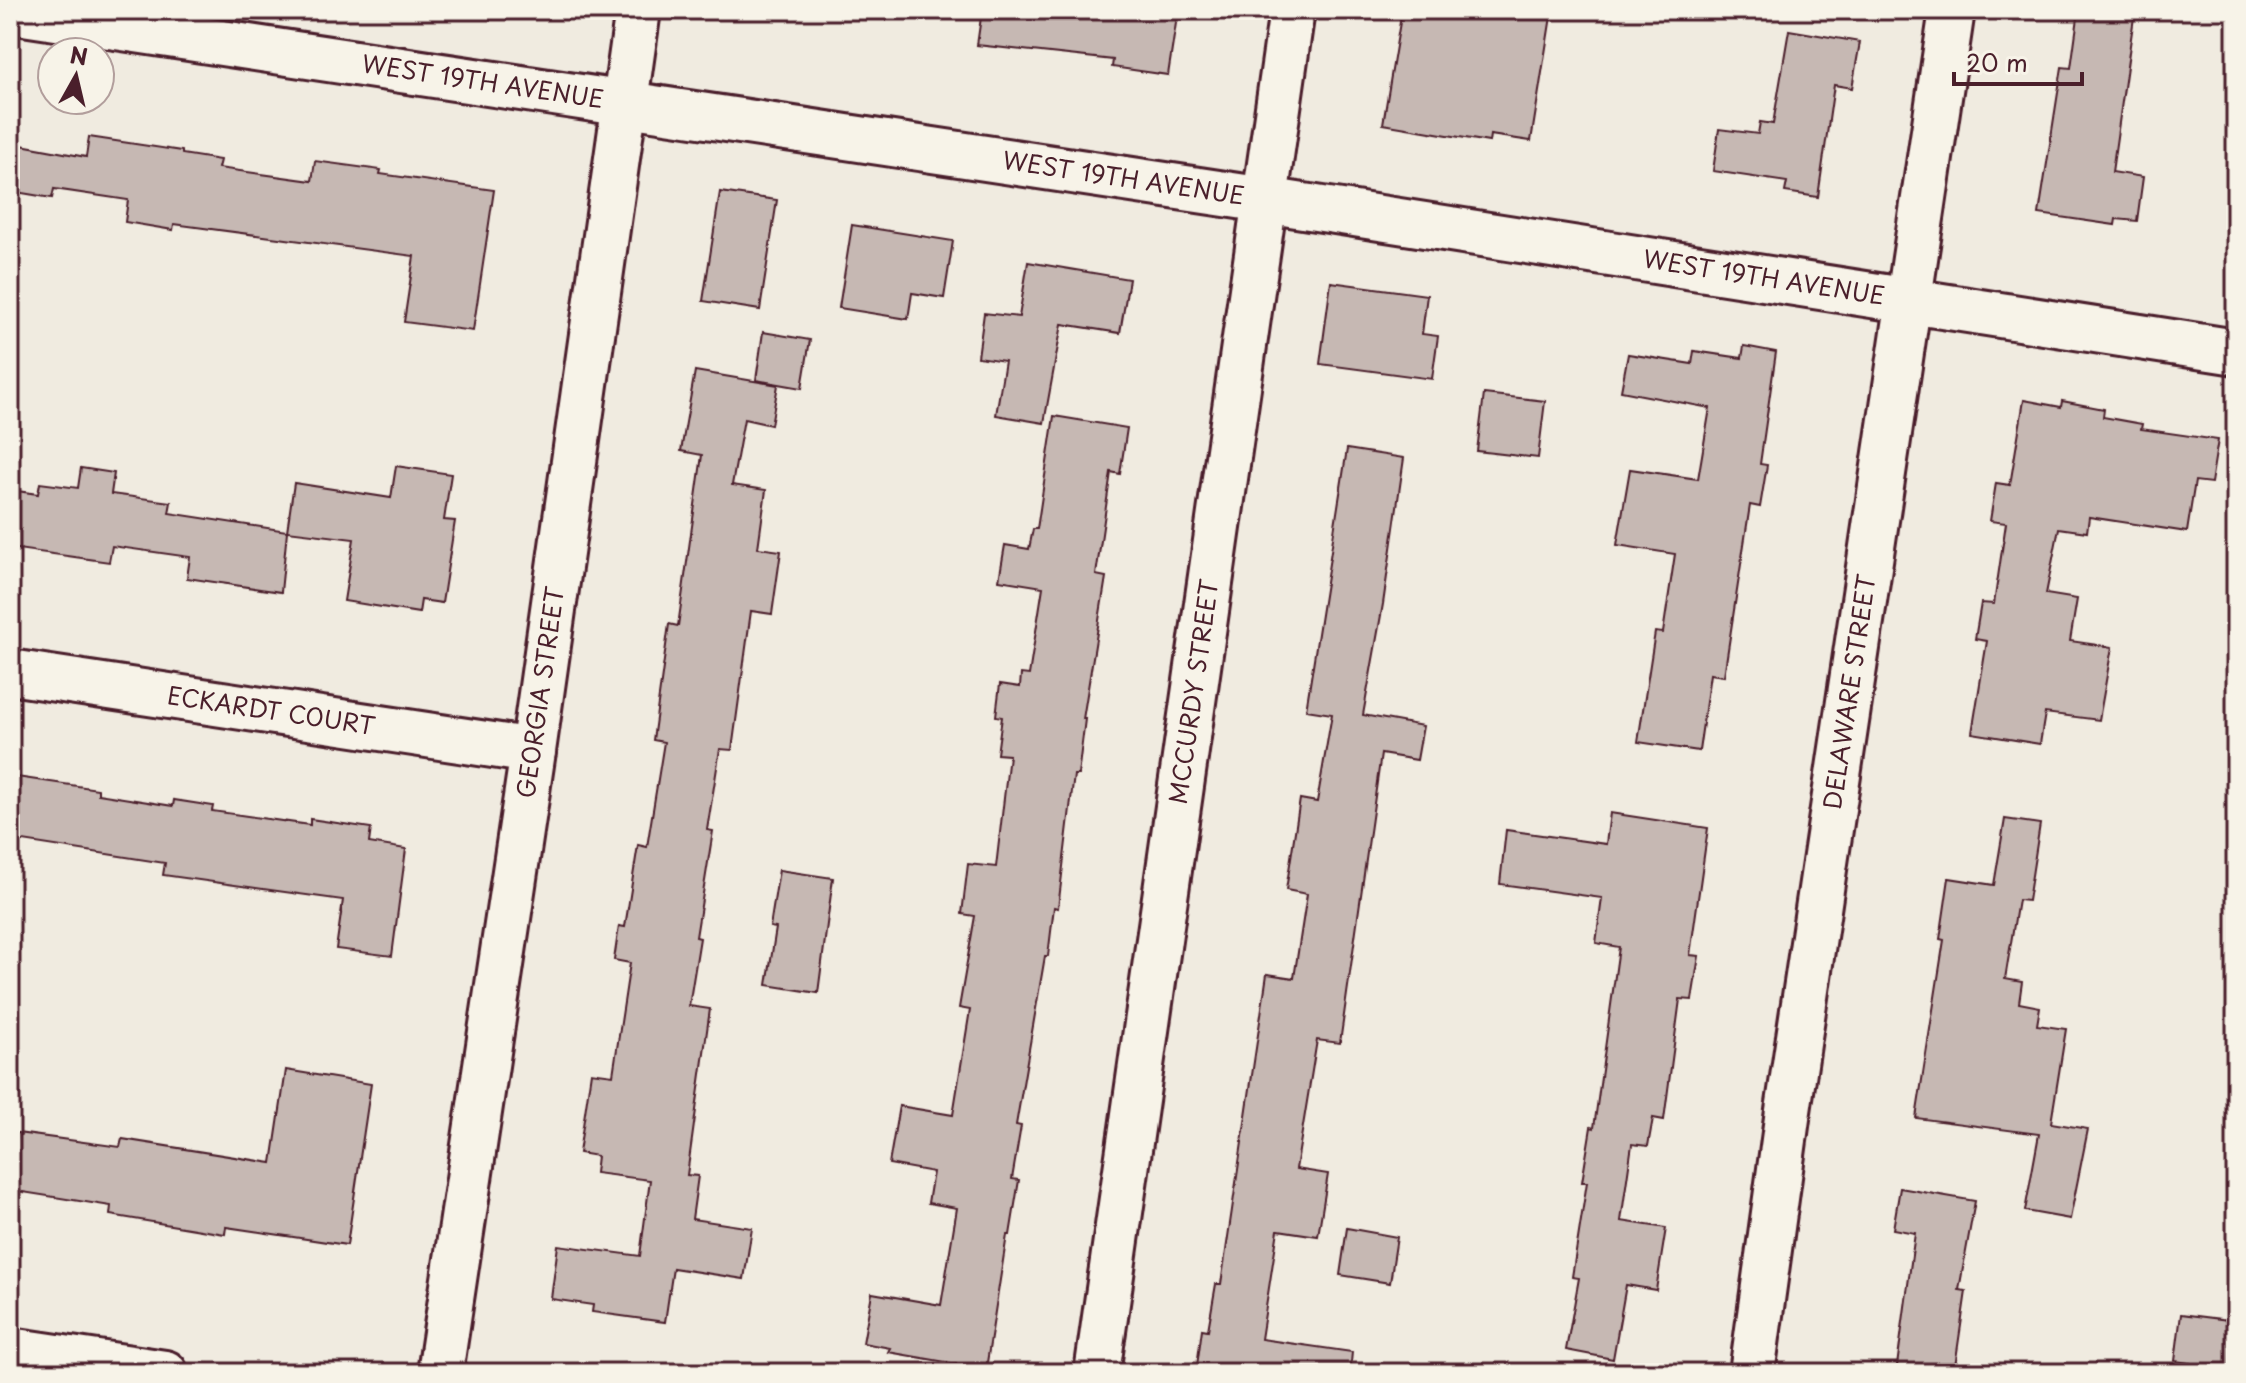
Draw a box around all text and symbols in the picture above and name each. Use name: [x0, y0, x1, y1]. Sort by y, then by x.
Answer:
north arrow: [36, 36, 116, 116]
scale bar: [1954, 36, 2082, 86]
text: N: [68, 37, 90, 72]
street label: WEST 19TH AVENUE: [360, 44, 606, 116]
text: 20 m: [1966, 44, 2028, 80]
street label: WEST 19TH AVENUE: [1000, 141, 1247, 213]
street label: WEST 19TH AVENUE: [1641, 239, 1887, 313]
street label: DELAWARE STREET: [1813, 571, 1884, 812]
street label: MCCURDY STREET: [1159, 576, 1226, 806]
street label: GEORGIA STREET: [506, 584, 572, 800]
street label: ECKARDT COURT: [165, 676, 378, 743]

